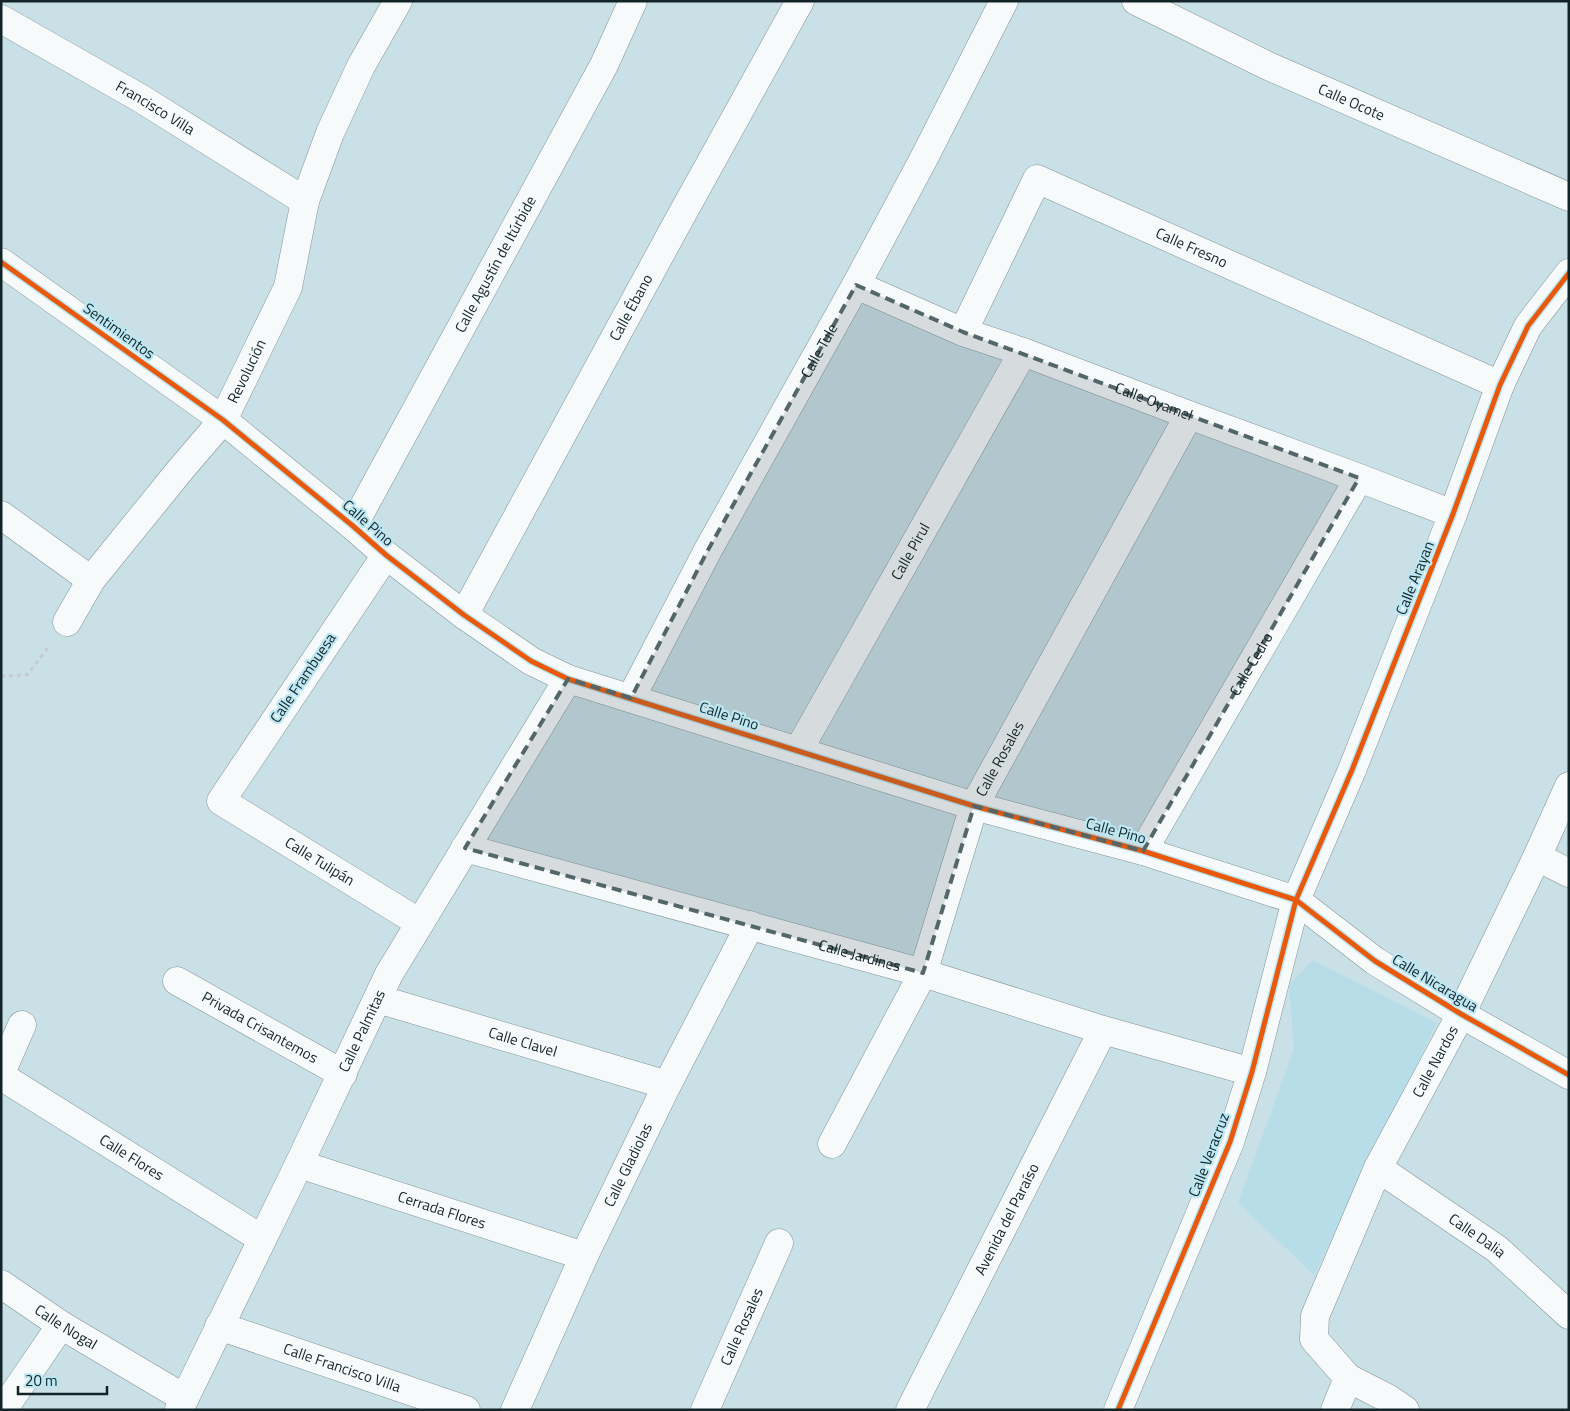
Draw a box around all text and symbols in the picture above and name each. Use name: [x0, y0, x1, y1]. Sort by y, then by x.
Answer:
street label: Francisco Villa: [111, 74, 200, 141]
street label: Calle Ocote: [1315, 77, 1389, 126]
street label: Calle Agustín de Itúrbide: [448, 192, 542, 337]
street label: Calle Fresno: [1152, 221, 1231, 273]
street label: Calle Ébano: [603, 270, 658, 345]
street label: Sentimientos: [79, 297, 160, 365]
street label: Calle Tule: [794, 319, 843, 382]
street label: Revolución: [221, 335, 272, 407]
street label: Calle Oyamel: [1112, 376, 1196, 426]
street label: Calle Pino: [338, 494, 399, 552]
street label: Calle Pirul: [885, 518, 935, 584]
street label: Calle Arayan: [1389, 537, 1440, 618]
street label: Calle Frambuesa: [264, 628, 342, 727]
street label: Calle Cedro: [1223, 628, 1278, 700]
street label: Calle Pino: [696, 695, 762, 736]
street label: Calle Rosales: [969, 717, 1030, 801]
street label: Calle Pino: [1083, 811, 1149, 850]
street label: Calle Tulipán: [281, 831, 359, 891]
street label: Calle Jardines: [816, 933, 903, 977]
street label: Calle Nicaragua: [1388, 948, 1483, 1018]
street label: Privada Crisantemos: [198, 985, 323, 1069]
street label: Calle Palmitas: [332, 986, 391, 1076]
street label: Calle Clavel: [486, 1020, 560, 1063]
street label: Calle Nardos: [1406, 1021, 1464, 1102]
street label: Calle Veracruz: [1182, 1109, 1235, 1200]
street label: Calle Gladiolas: [598, 1119, 658, 1211]
street label: Calle Flores: [95, 1128, 169, 1186]
street label: Avenida del Paraíso: [968, 1159, 1045, 1279]
street label: Cerrada Flores: [395, 1185, 489, 1235]
street label: Calle Dalia: [1444, 1207, 1512, 1263]
street label: Calle Rosales: [714, 1284, 769, 1369]
street label: Calle Nogal: [30, 1298, 102, 1355]
street label: Calle Francisco Villa: [280, 1337, 405, 1398]
scale bar: [18, 1364, 106, 1396]
text: 20 m: [25, 1369, 58, 1392]

